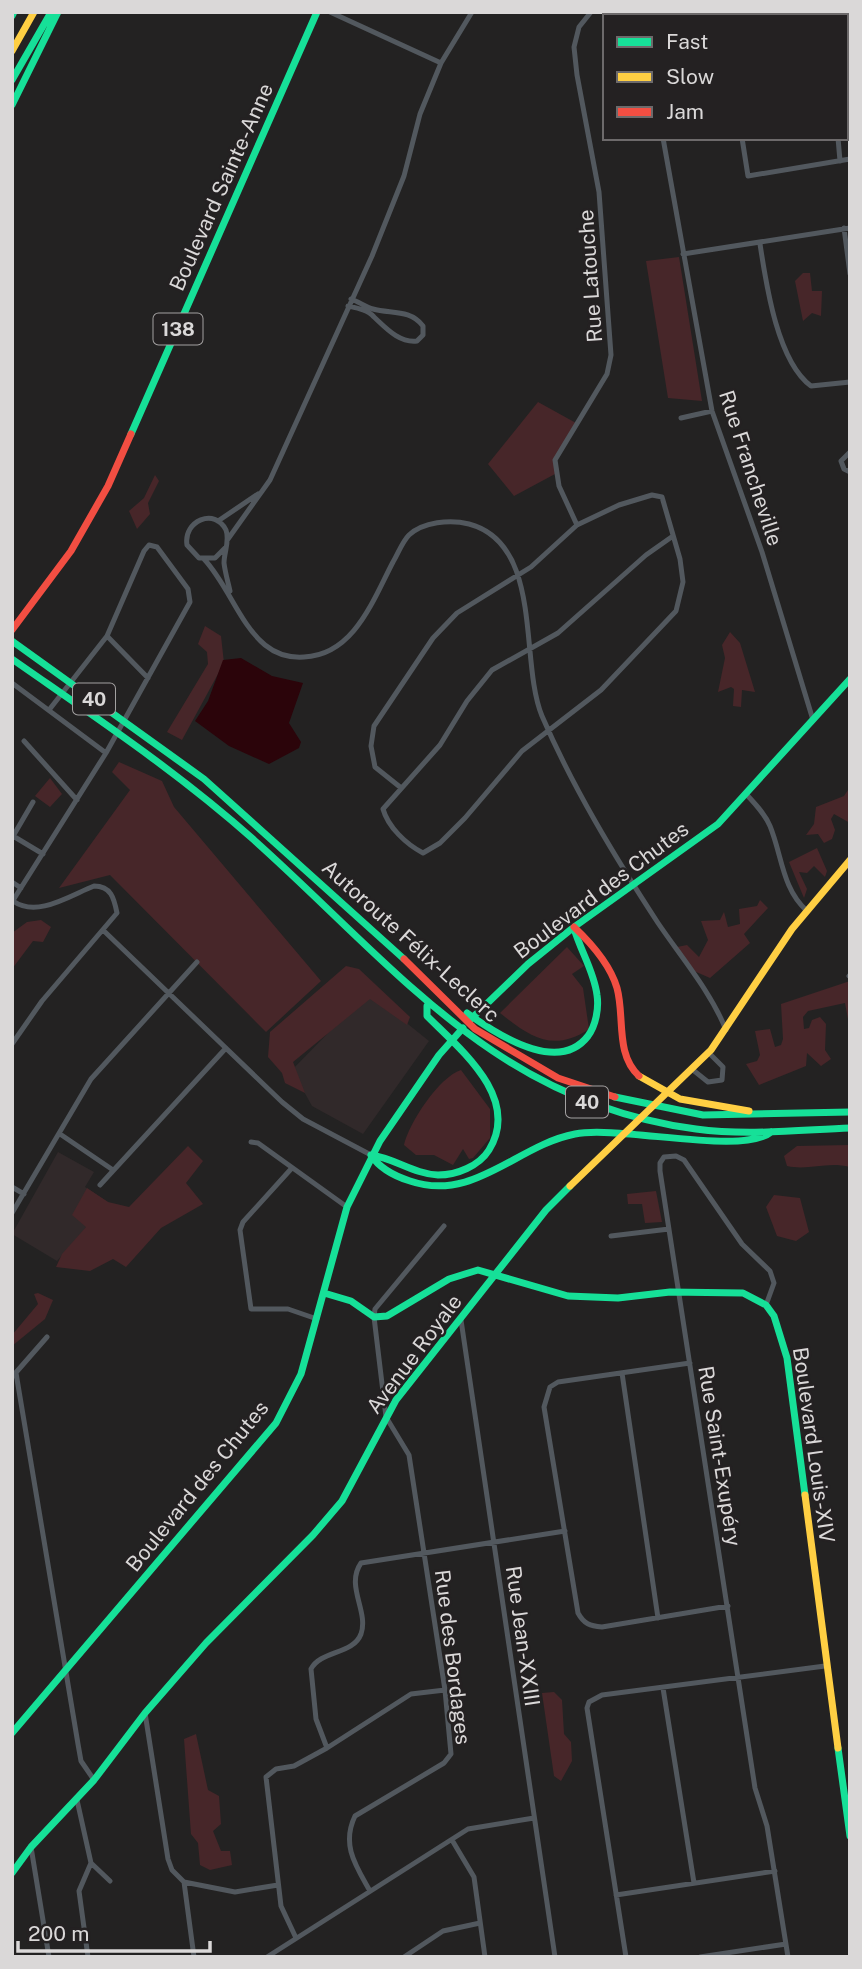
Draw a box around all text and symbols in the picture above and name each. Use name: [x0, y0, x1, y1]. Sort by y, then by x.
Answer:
legend: [603, 14, 848, 140]
text: Fast: [666, 29, 708, 54]
text: Slow: [666, 64, 714, 89]
street label: Boulevard Sainte-Anne: [164, 79, 278, 295]
text: Jam: [666, 99, 704, 124]
street label: Rue Latouche: [573, 209, 607, 343]
road number: 138: [154, 314, 202, 344]
street label: Rue Francheville: [714, 387, 788, 549]
road number: 40: [73, 684, 115, 714]
street label: Boulevard des Chutes: [509, 816, 693, 964]
street label: Autoroute Félix-Leclerc: [317, 855, 505, 1027]
road number: 40: [566, 1086, 608, 1118]
street label: Avenue Royale: [361, 1289, 467, 1419]
street label: Boulevard Louis-XIV: [788, 1346, 840, 1544]
street label: Rue Saint-Exupéry: [693, 1364, 747, 1548]
street label: Boulevard des Chutes: [120, 1396, 274, 1576]
street label: Rue Jean-XXIII: [501, 1564, 545, 1708]
street label: Rue des Bordages: [430, 1568, 476, 1746]
scale bar: [18, 1910, 210, 1954]
text: 200 m: [28, 1921, 89, 1946]

